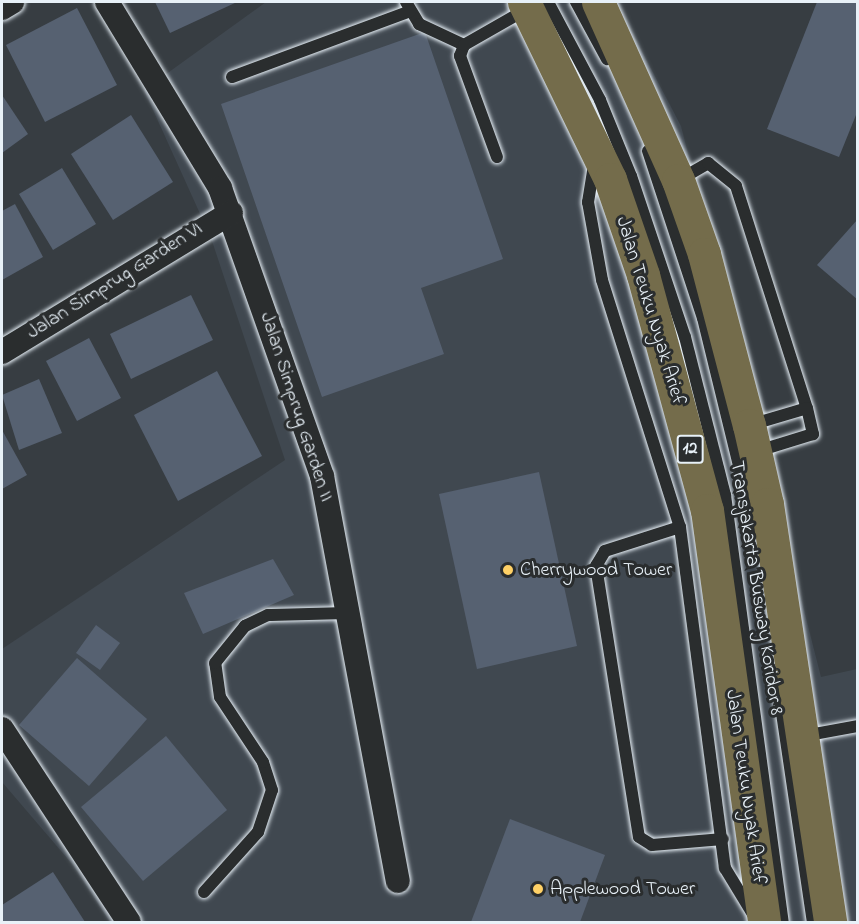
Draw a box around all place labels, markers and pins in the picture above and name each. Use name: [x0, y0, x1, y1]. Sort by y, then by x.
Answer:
place label: Cherrywood Tower: [520, 558, 672, 582]
marker: Cherrywood Tower: [501, 563, 515, 577]
place label: Applewood Tower: [550, 877, 695, 901]
marker: Applewood Tower: [531, 882, 545, 896]

